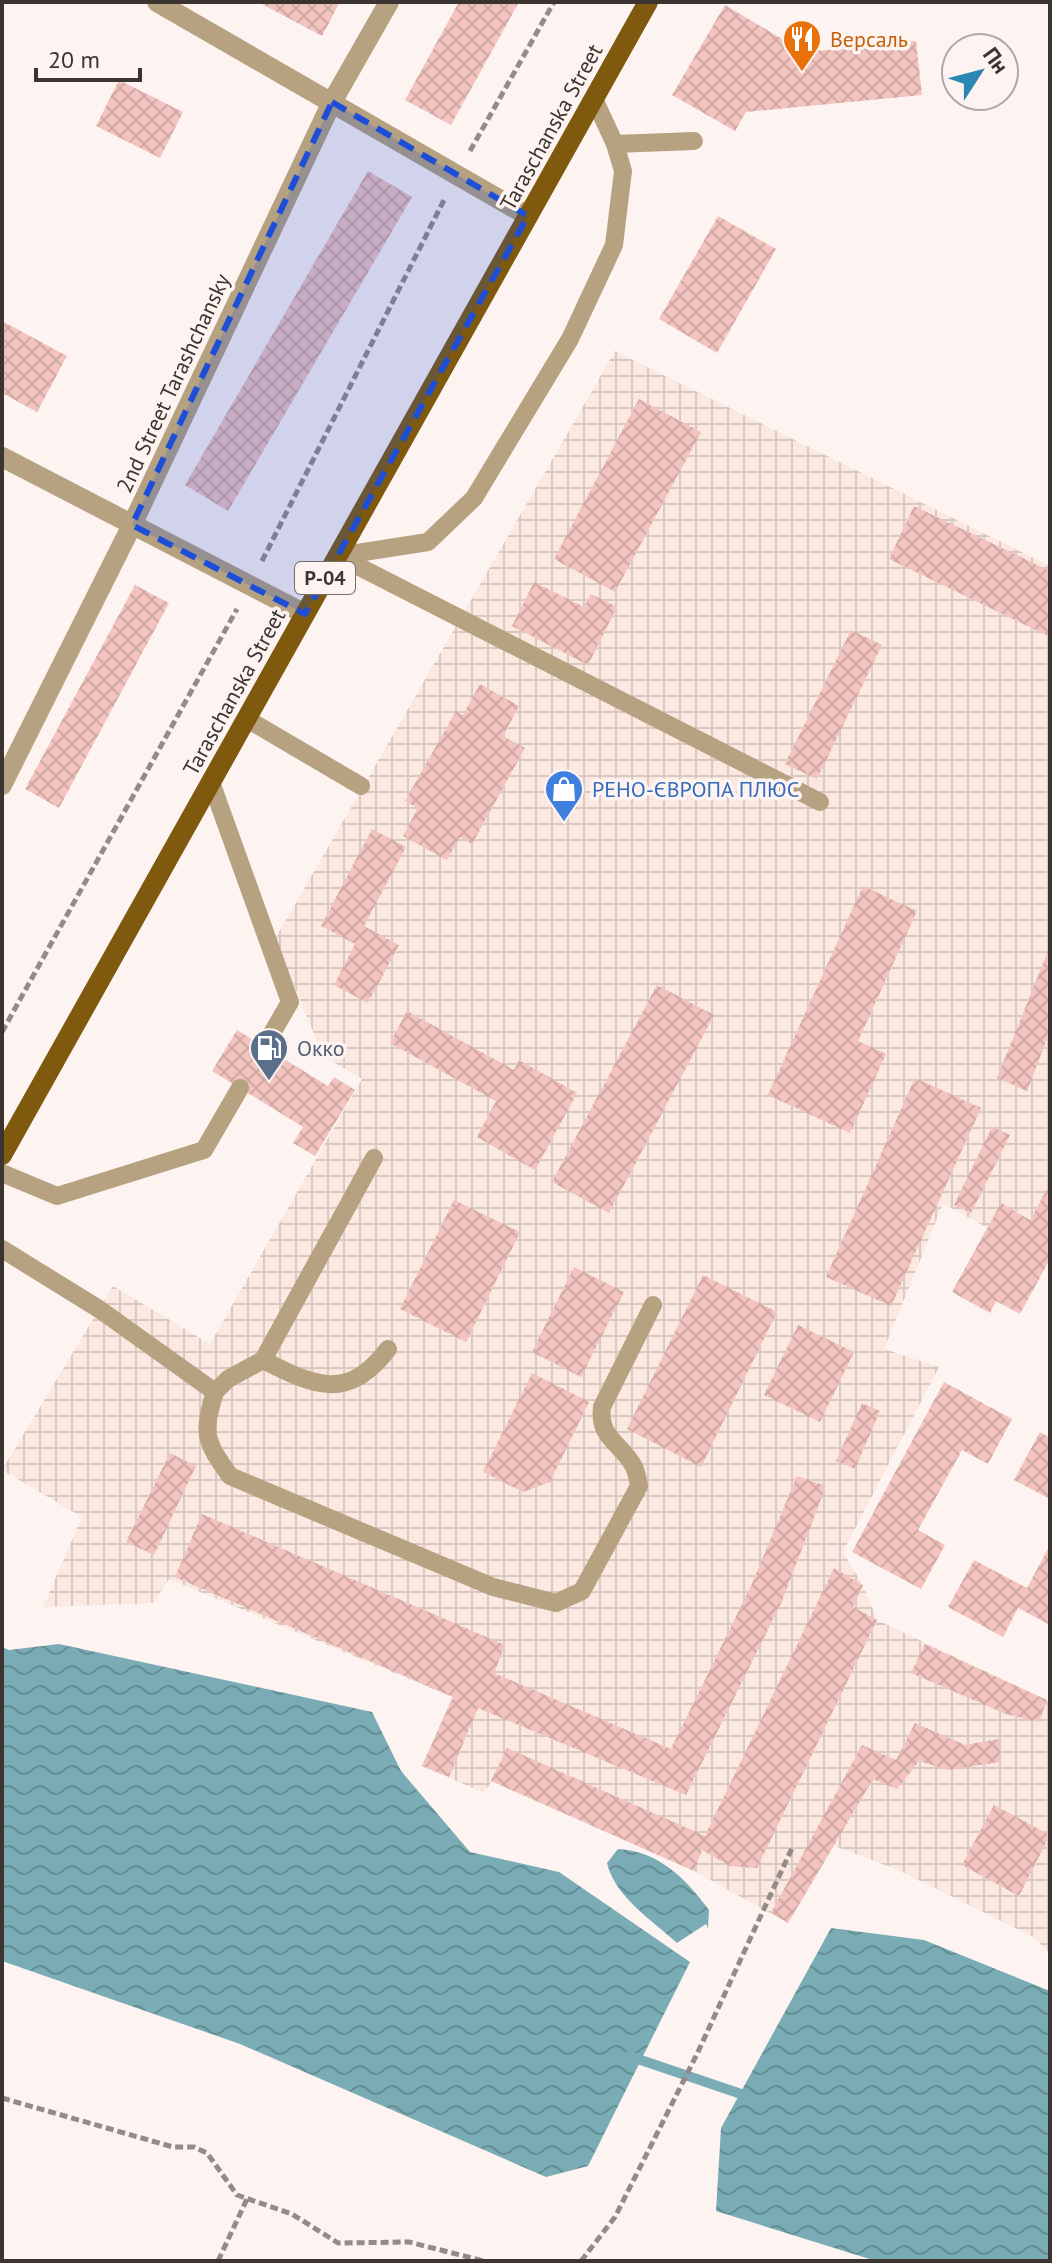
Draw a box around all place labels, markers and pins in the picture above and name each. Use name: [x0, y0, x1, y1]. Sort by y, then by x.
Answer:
restaurant icon: Версаль: [781, 18, 823, 73]
place label: Версаль: [830, 25, 908, 53]
shop icon: РЕНО-ЄВРОПА ПЛЮС: [543, 768, 585, 823]
place label: РЕНО-ЄВРОПА ПЛЮС: [592, 775, 799, 803]
fuel station icon: Окко: [248, 1027, 290, 1082]
place label: Окко: [297, 1034, 345, 1062]

